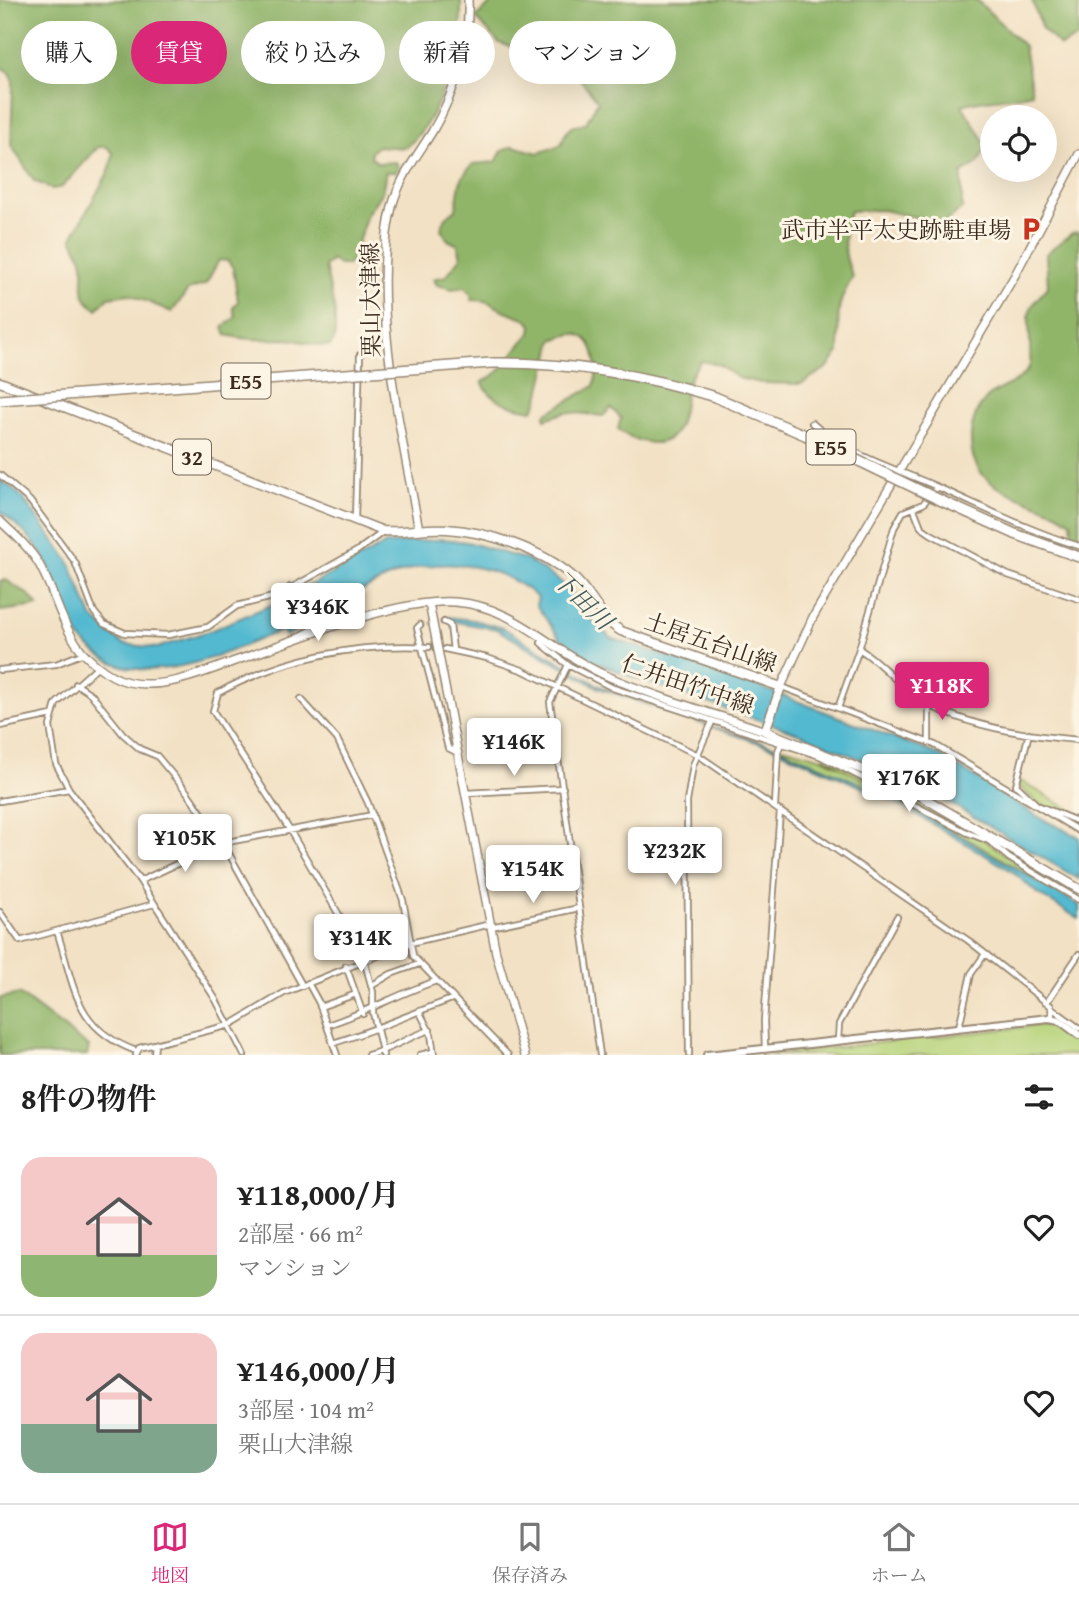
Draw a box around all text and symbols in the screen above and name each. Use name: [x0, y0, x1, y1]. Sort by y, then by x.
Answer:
chip: 購入: [21, 21, 117, 84]
chip: 賃貸: [131, 21, 227, 84]
chip: 絞り込み: [241, 21, 385, 84]
chip: 新着: [399, 21, 495, 84]
chip: マンション: [509, 21, 676, 84]
map controls: [980, 105, 1057, 182]
button: locate: [980, 105, 1057, 182]
place label: 武市半平太史跡駐車場: [781, 213, 1011, 246]
parking icon: 武市半平太史跡駐車場: [1017, 215, 1045, 243]
street label: 栗山大津線: [352, 242, 388, 358]
road number: E55: [222, 364, 270, 398]
road number: E55: [806, 430, 856, 464]
road number: 32: [173, 440, 211, 475]
water label: 下田川: [545, 562, 623, 640]
pin: ¥346K: [269, 584, 367, 643]
text: ¥346K: [287, 589, 349, 622]
street label: 土居五台山線: [640, 604, 782, 680]
street label: 仁井田竹中線: [617, 646, 759, 722]
pin: ¥118K: [893, 662, 991, 722]
text: ¥118K: [911, 668, 973, 701]
pin: ¥146K: [465, 718, 563, 778]
text: ¥146K: [483, 724, 545, 757]
pin: ¥176K: [860, 754, 958, 814]
text: ¥176K: [878, 760, 940, 793]
pin: ¥105K: [136, 814, 234, 874]
text: ¥105K: [154, 820, 216, 853]
pin: ¥232K: [626, 828, 724, 887]
text: ¥232K: [644, 833, 706, 866]
pin: ¥154K: [484, 846, 582, 905]
text: ¥154K: [502, 851, 564, 884]
pin: ¥314K: [312, 914, 410, 974]
text: ¥314K: [330, 920, 392, 953]
text: 8件の物件: [21, 1076, 157, 1120]
icon: filters: [1020, 1078, 1058, 1116]
text: ¥118,000/月: [238, 1172, 400, 1216]
icon: home: [77, 1185, 161, 1269]
icon: heart: [1020, 1208, 1058, 1246]
text: 2部屋 · 66 m²: [238, 1217, 363, 1250]
text: マンション: [238, 1251, 352, 1284]
text: ¥146,000/月: [238, 1348, 400, 1392]
icon: home: [77, 1361, 161, 1445]
icon: heart: [1020, 1384, 1058, 1422]
text: 3部屋 · 104 m²: [238, 1393, 374, 1426]
text: 栗山大津線: [238, 1427, 353, 1460]
tab: 地図: [151, 1518, 189, 1589]
tab: 保存済み: [492, 1518, 568, 1589]
tab: ホーム: [871, 1518, 928, 1589]

